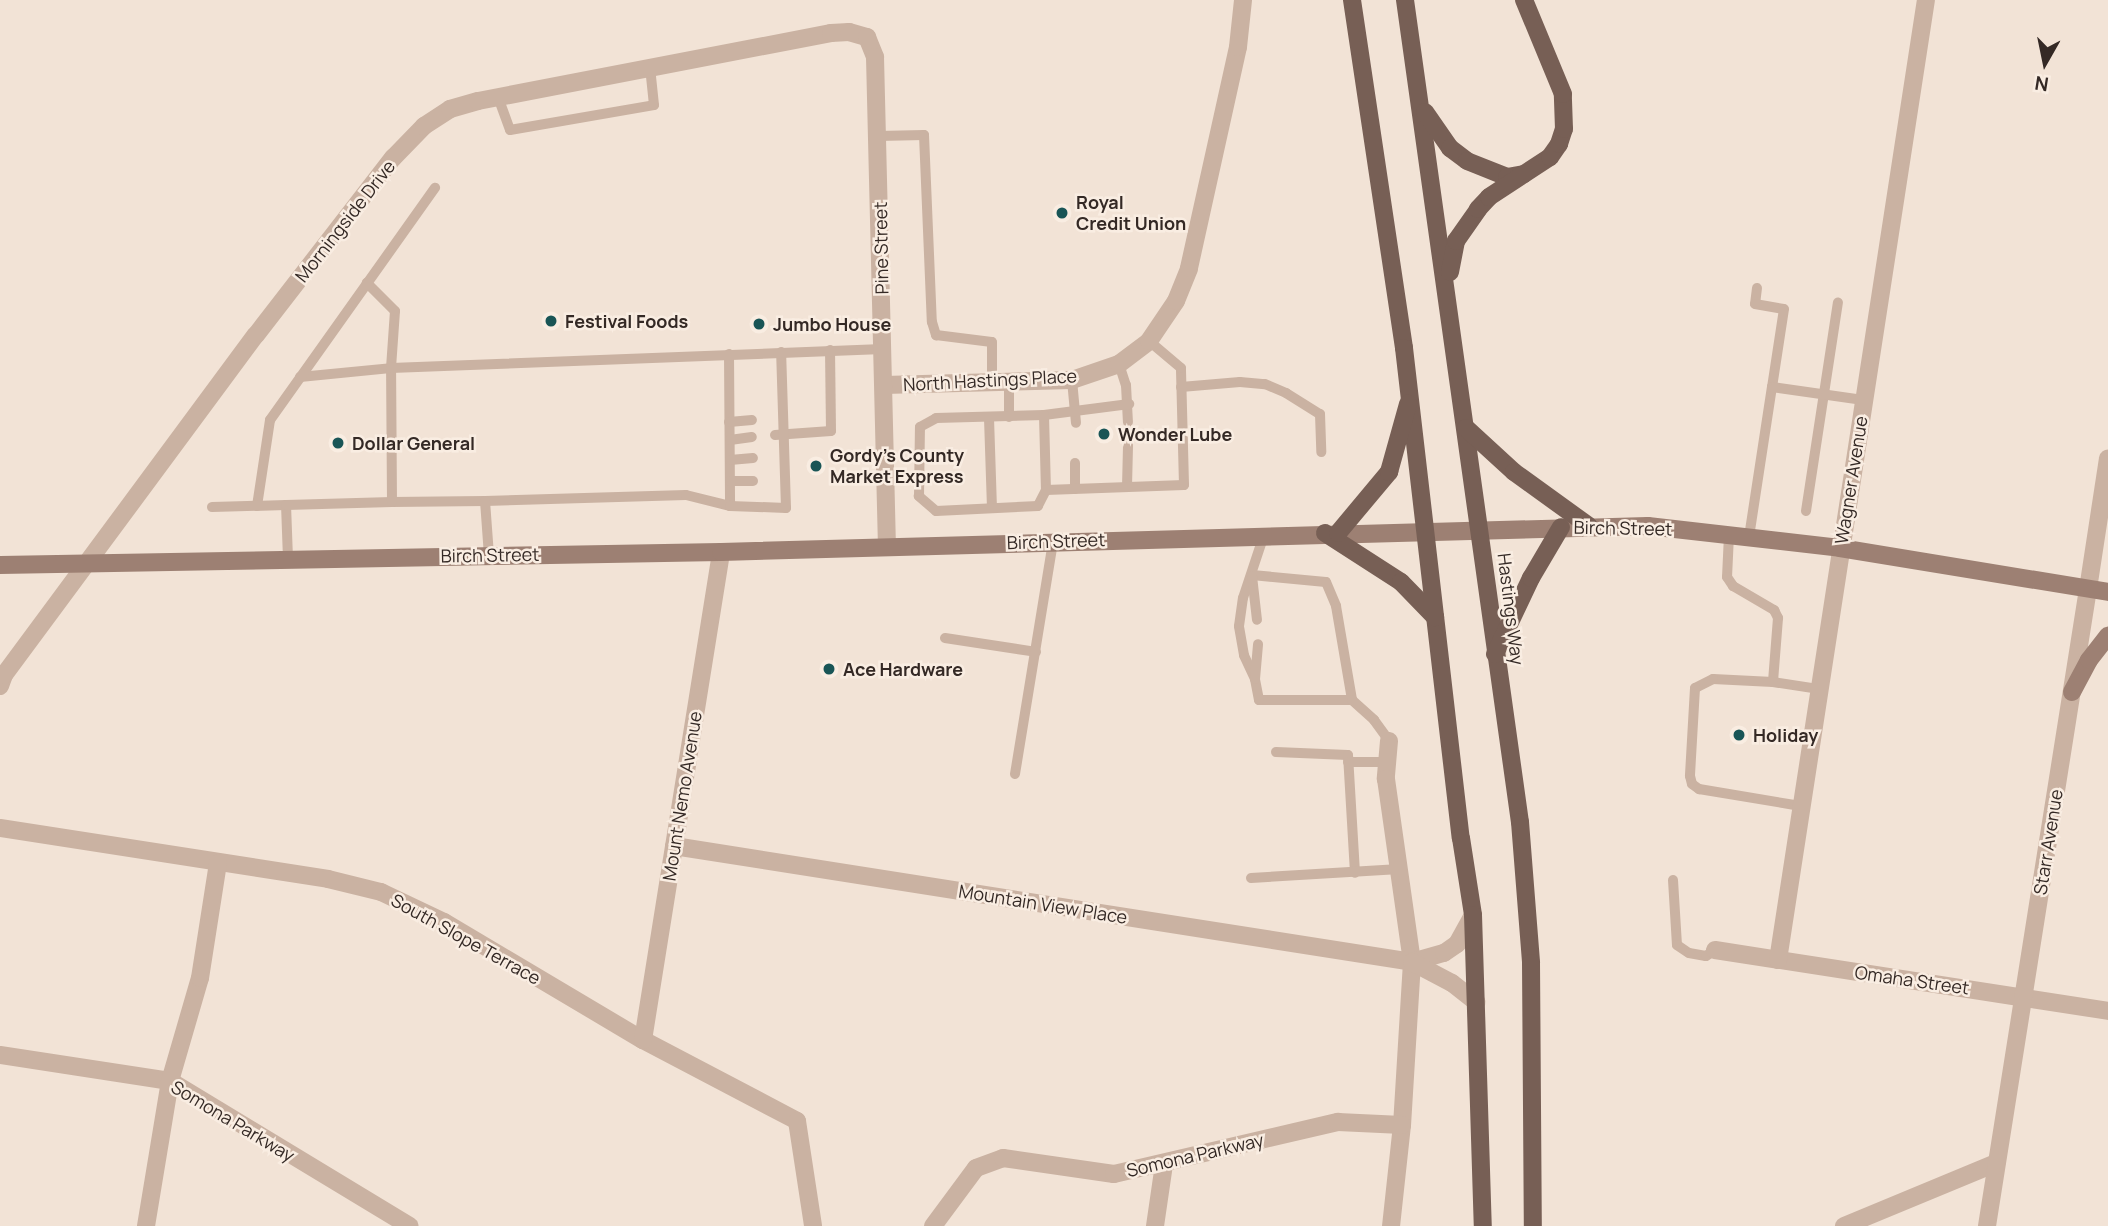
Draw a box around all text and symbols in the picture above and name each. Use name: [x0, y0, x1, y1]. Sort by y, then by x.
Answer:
north arrow: [2010, 28, 2080, 98]
text: N: [2033, 70, 2050, 98]
street label: Morningside Drive: [291, 156, 399, 286]
place label: Royal Credit Union: [1076, 192, 1186, 234]
street label: Pine Street: [869, 201, 893, 295]
marker: Royal Credit Union: [1054, 205, 1070, 221]
place label: Festival Foods: [565, 310, 688, 332]
marker: Festival Foods: [543, 313, 559, 329]
place label: Jumbo House: [773, 313, 891, 335]
marker: Jumbo House: [751, 316, 767, 332]
street label: North Hastings Place: [903, 365, 1077, 395]
street label: Wagner Avenue: [1830, 414, 1872, 546]
place label: Wonder Lube: [1118, 423, 1232, 445]
marker: Wonder Lube: [1096, 426, 1112, 442]
place label: Dollar General: [352, 432, 475, 454]
marker: Dollar General: [330, 435, 346, 451]
place label: Gordy's County Market Express: [830, 445, 964, 488]
marker: Gordy's County Market Express: [808, 458, 824, 474]
street label: Birch Street: [1573, 516, 1673, 540]
street label: Birch Street: [1006, 528, 1106, 554]
street label: Birch Street: [440, 543, 540, 567]
street label: Hastings Way: [1493, 552, 1529, 666]
place label: Ace Hardware: [843, 658, 963, 680]
marker: Ace Hardware: [821, 661, 837, 677]
street label: Mount Nemo Avenue: [658, 710, 706, 882]
place label: Holiday: [1753, 724, 1818, 746]
marker: Holiday: [1731, 727, 1747, 743]
street label: Starr Avenue: [2029, 788, 2067, 896]
street label: Mountain View Place: [957, 880, 1129, 928]
street label: South Slope Terrace: [388, 889, 544, 989]
street label: Omaha Street: [1853, 961, 1971, 999]
street label: Somona Parkway: [167, 1076, 299, 1166]
street label: Somona Parkway: [1124, 1129, 1266, 1181]

